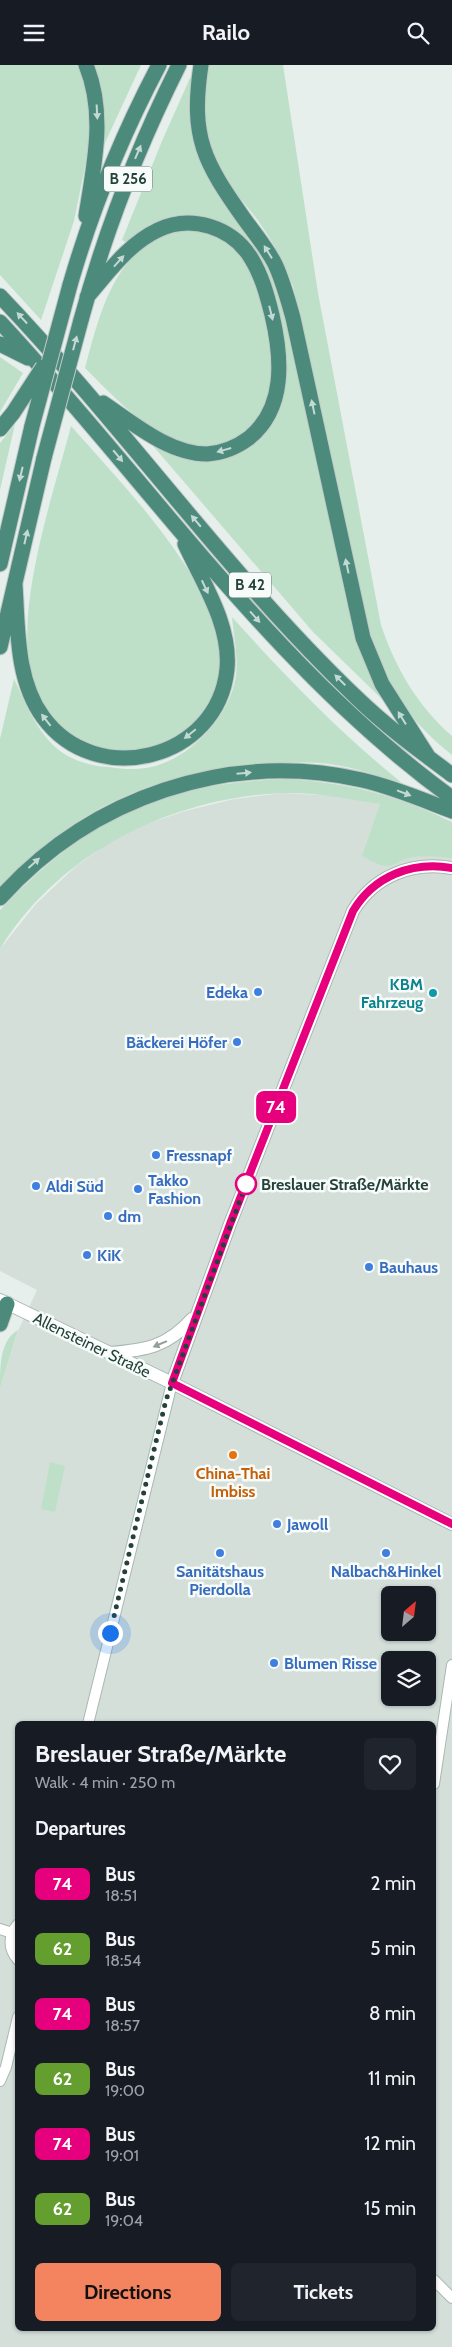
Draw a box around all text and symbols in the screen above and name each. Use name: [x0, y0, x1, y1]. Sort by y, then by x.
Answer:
icon: menu: [20, 19, 48, 47]
text: Railo: [202, 19, 250, 46]
icon: search: [404, 19, 432, 47]
one-way arrow: [94, 104, 102, 120]
one-way arrow: [135, 145, 143, 159]
road number: B 256: [104, 167, 152, 191]
one-way arrow: [263, 246, 272, 259]
one-way arrow: [114, 254, 125, 267]
one-way arrow: [267, 306, 275, 321]
one-way arrow: [16, 313, 28, 325]
one-way arrow: [71, 336, 79, 351]
one-way arrow: [308, 399, 316, 415]
one-way arrow: [217, 447, 232, 455]
one-way arrow: [113, 450, 124, 463]
one-way arrow: [17, 466, 25, 481]
one-way arrow: [190, 515, 201, 528]
one-way arrow: [22, 530, 30, 545]
one-way arrow: [343, 559, 351, 574]
road number: B 42: [229, 573, 271, 597]
one-way arrow: [202, 580, 210, 594]
one-way arrow: [249, 610, 261, 622]
one-way arrow: [334, 675, 346, 687]
one-way arrow: [397, 711, 407, 724]
one-way arrow: [41, 713, 51, 727]
one-way arrow: [184, 729, 197, 740]
one-way arrow: [237, 769, 253, 777]
one-way arrow: [397, 789, 412, 797]
one-way arrow: [28, 857, 40, 869]
place label: KBM Fahrzeug: [361, 975, 423, 1012]
place label: Edeka: [206, 983, 248, 1002]
marker: Edeka: [252, 986, 264, 998]
marker: KBM Fahrzeug: [427, 987, 439, 999]
place label: Bäckerei Höfer: [126, 1033, 228, 1052]
marker: Bäckerei Höfer: [231, 1036, 243, 1048]
line badge: 74: [254, 1091, 298, 1123]
text: 74: [266, 1096, 286, 1118]
place label: Fressnapf: [166, 1146, 233, 1165]
marker: Fressnapf: [150, 1149, 162, 1161]
place label: Takko Fashion: [148, 1171, 201, 1208]
marker: Breslauer Straße/Märkte: [235, 1173, 257, 1195]
place label: Breslauer Straße/Märkte: [261, 1175, 429, 1194]
place label: Aldi Süd: [46, 1177, 104, 1196]
marker: Aldi Süd: [30, 1180, 42, 1192]
marker: Takko Fashion: [132, 1183, 144, 1195]
place label: dm: [118, 1207, 141, 1226]
marker: dm: [102, 1210, 114, 1222]
place label: KiK: [97, 1246, 121, 1265]
marker: KiK: [81, 1249, 93, 1261]
place label: Bauhaus: [379, 1258, 438, 1277]
marker: Bauhaus: [363, 1261, 375, 1273]
street label: Allensteiner Straße: [30, 1308, 154, 1382]
one-way arrow: [153, 1340, 167, 1348]
marker: China-Thai Imbiss: [227, 1449, 239, 1461]
place label: China-Thai Imbiss: [196, 1464, 270, 1501]
place label: Jawoll: [286, 1515, 328, 1534]
marker: Jawoll: [271, 1518, 283, 1530]
marker: Sanitätshaus Pierdolla: [214, 1547, 226, 1559]
marker: Nalbach&Hinkel: [380, 1547, 392, 1559]
place label: Sanitätshaus Pierdolla: [176, 1562, 264, 1599]
place label: Nalbach&Hinkel: [331, 1562, 441, 1581]
north arrow: [381, 1586, 436, 1641]
map controls: [381, 1586, 436, 1706]
your location: [98, 1621, 123, 1646]
button: layers: [381, 1651, 436, 1706]
place label: Blumen Risse: [284, 1654, 377, 1673]
marker: Blumen Risse: [268, 1657, 280, 1669]
button: heart: [364, 1738, 416, 1790]
text: Breslauer Straße/Märkte: [35, 1739, 286, 1768]
text: Walk · 4 min · 250 m: [35, 1773, 175, 1792]
text: Departures: [35, 1817, 126, 1840]
text: Bus: [105, 1863, 135, 1886]
text: 2 min: [370, 1872, 416, 1895]
text: 74: [53, 1873, 72, 1895]
text: 18:51: [105, 1886, 137, 1905]
text: Bus: [105, 1928, 135, 1951]
text: 5 min: [370, 1937, 416, 1960]
text: 62: [53, 1938, 72, 1960]
text: 18:54: [105, 1951, 141, 1970]
text: Bus: [105, 1993, 135, 2016]
text: 8 min: [369, 2002, 416, 2025]
text: 74: [53, 2003, 72, 2025]
text: 18:57: [105, 2016, 140, 2035]
text: Bus: [105, 2058, 135, 2081]
text: 11 min: [368, 2067, 416, 2090]
text: 62: [53, 2068, 72, 2090]
text: 19:00: [105, 2081, 145, 2100]
text: Bus: [105, 2123, 135, 2146]
text: 12 min: [364, 2132, 416, 2155]
text: 74: [53, 2133, 72, 2155]
text: 19:01: [105, 2146, 139, 2165]
text: Bus: [105, 2188, 135, 2211]
text: 15 min: [364, 2197, 416, 2220]
text: 62: [53, 2198, 72, 2220]
text: 19:04: [105, 2211, 143, 2230]
button: Directions: [35, 2263, 221, 2321]
button: Tickets: [231, 2263, 416, 2321]

